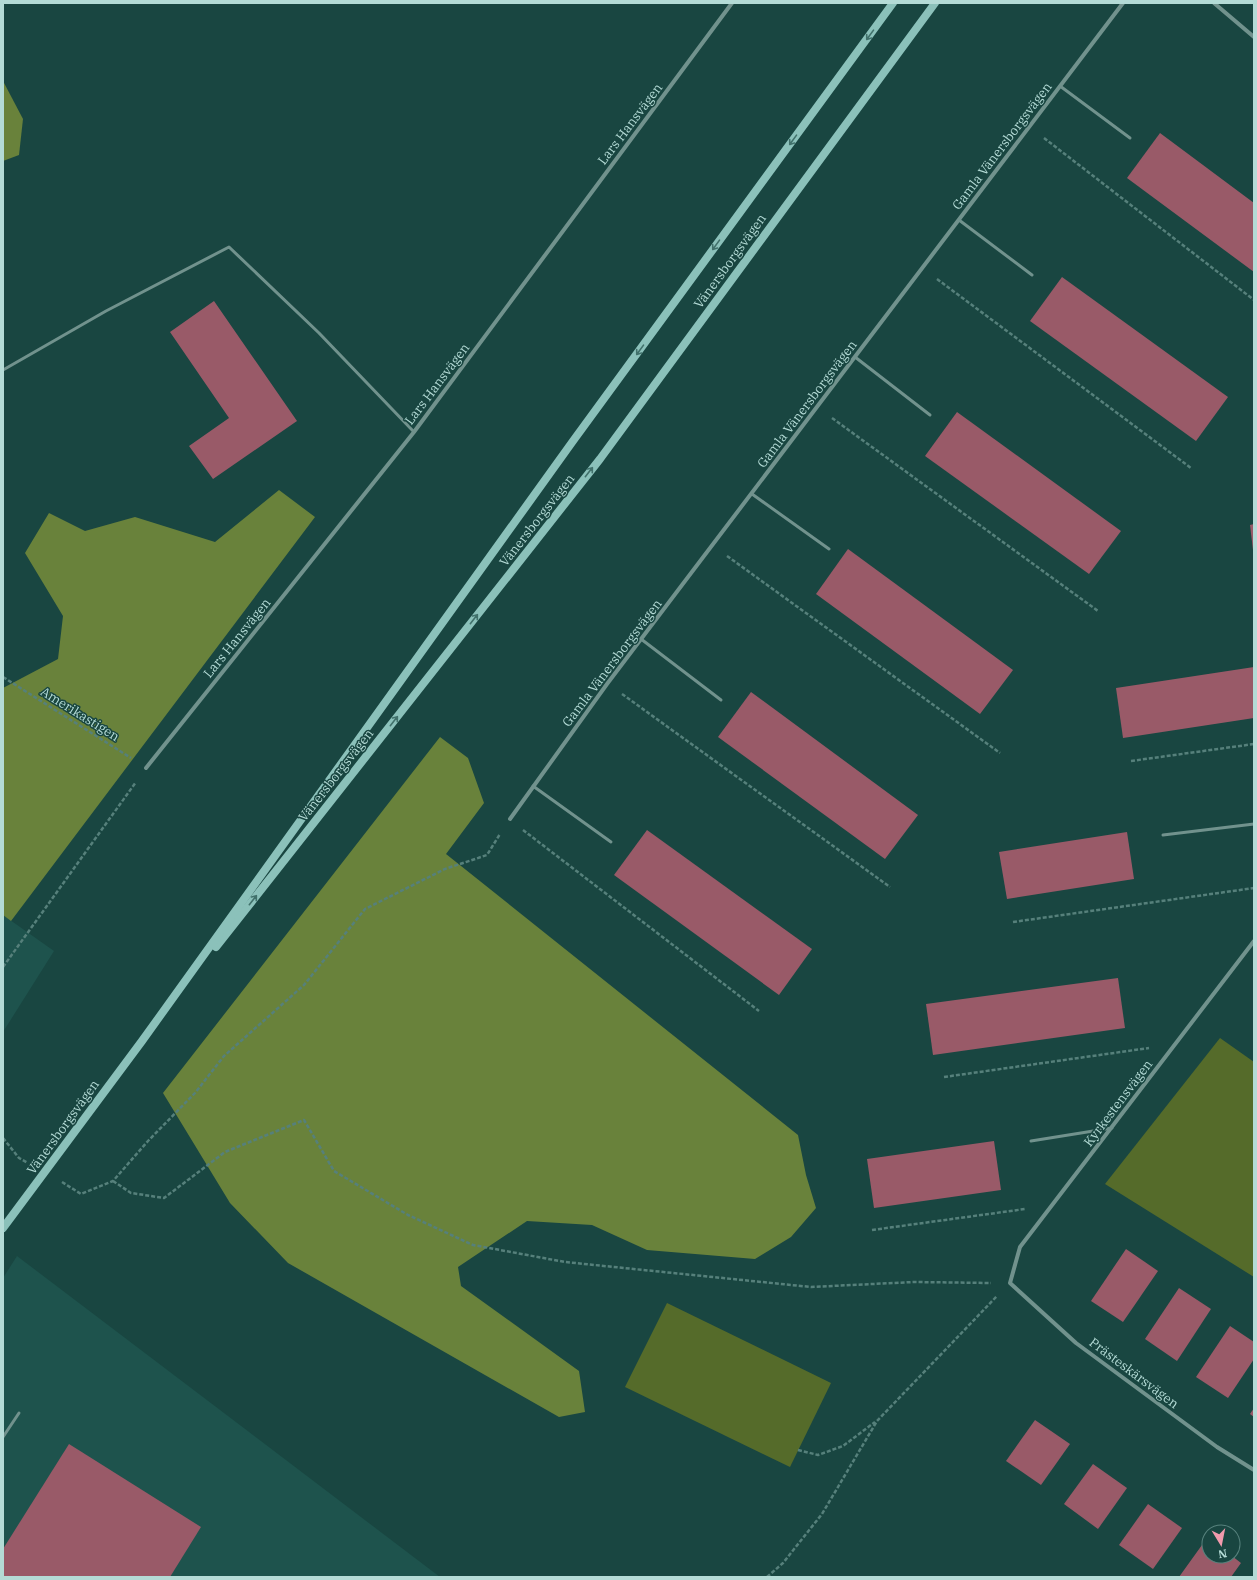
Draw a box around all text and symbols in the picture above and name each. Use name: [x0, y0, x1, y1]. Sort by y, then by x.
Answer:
one-way arrow: [866, 29, 874, 40]
street label: Gamla Vänersborgsvägen: [948, 79, 1056, 213]
street label: Lars Hansvägen: [594, 80, 666, 168]
one-way arrow: [789, 134, 797, 145]
street label: Vänersborgsvägen: [690, 210, 770, 312]
one-way arrow: [712, 239, 721, 250]
street label: Gamla Vänersborgsvägen: [753, 337, 861, 471]
street label: Lars Hansvägen: [401, 340, 473, 428]
one-way arrow: [636, 344, 644, 355]
one-way arrow: [585, 467, 594, 478]
street label: Vänersborgsvägen: [496, 470, 578, 570]
street label: Lars Hansvägen: [200, 595, 274, 681]
street label: Gamla Vänersborgsvägen: [558, 596, 666, 730]
one-way arrow: [470, 613, 479, 624]
street label: Amerikastigen: [37, 683, 123, 745]
one-way arrow: [390, 715, 398, 726]
street label: Vänersborgsvägen: [295, 725, 377, 825]
one-way arrow: [249, 894, 257, 905]
street label: Kyrkestensvägen: [1080, 1056, 1156, 1150]
street label: Vänersborgsvägen: [23, 1076, 103, 1178]
street label: Prästeskärsvägen: [1086, 1334, 1182, 1412]
north arrow: [1201, 1524, 1241, 1564]
text: N: [1217, 1546, 1228, 1562]

